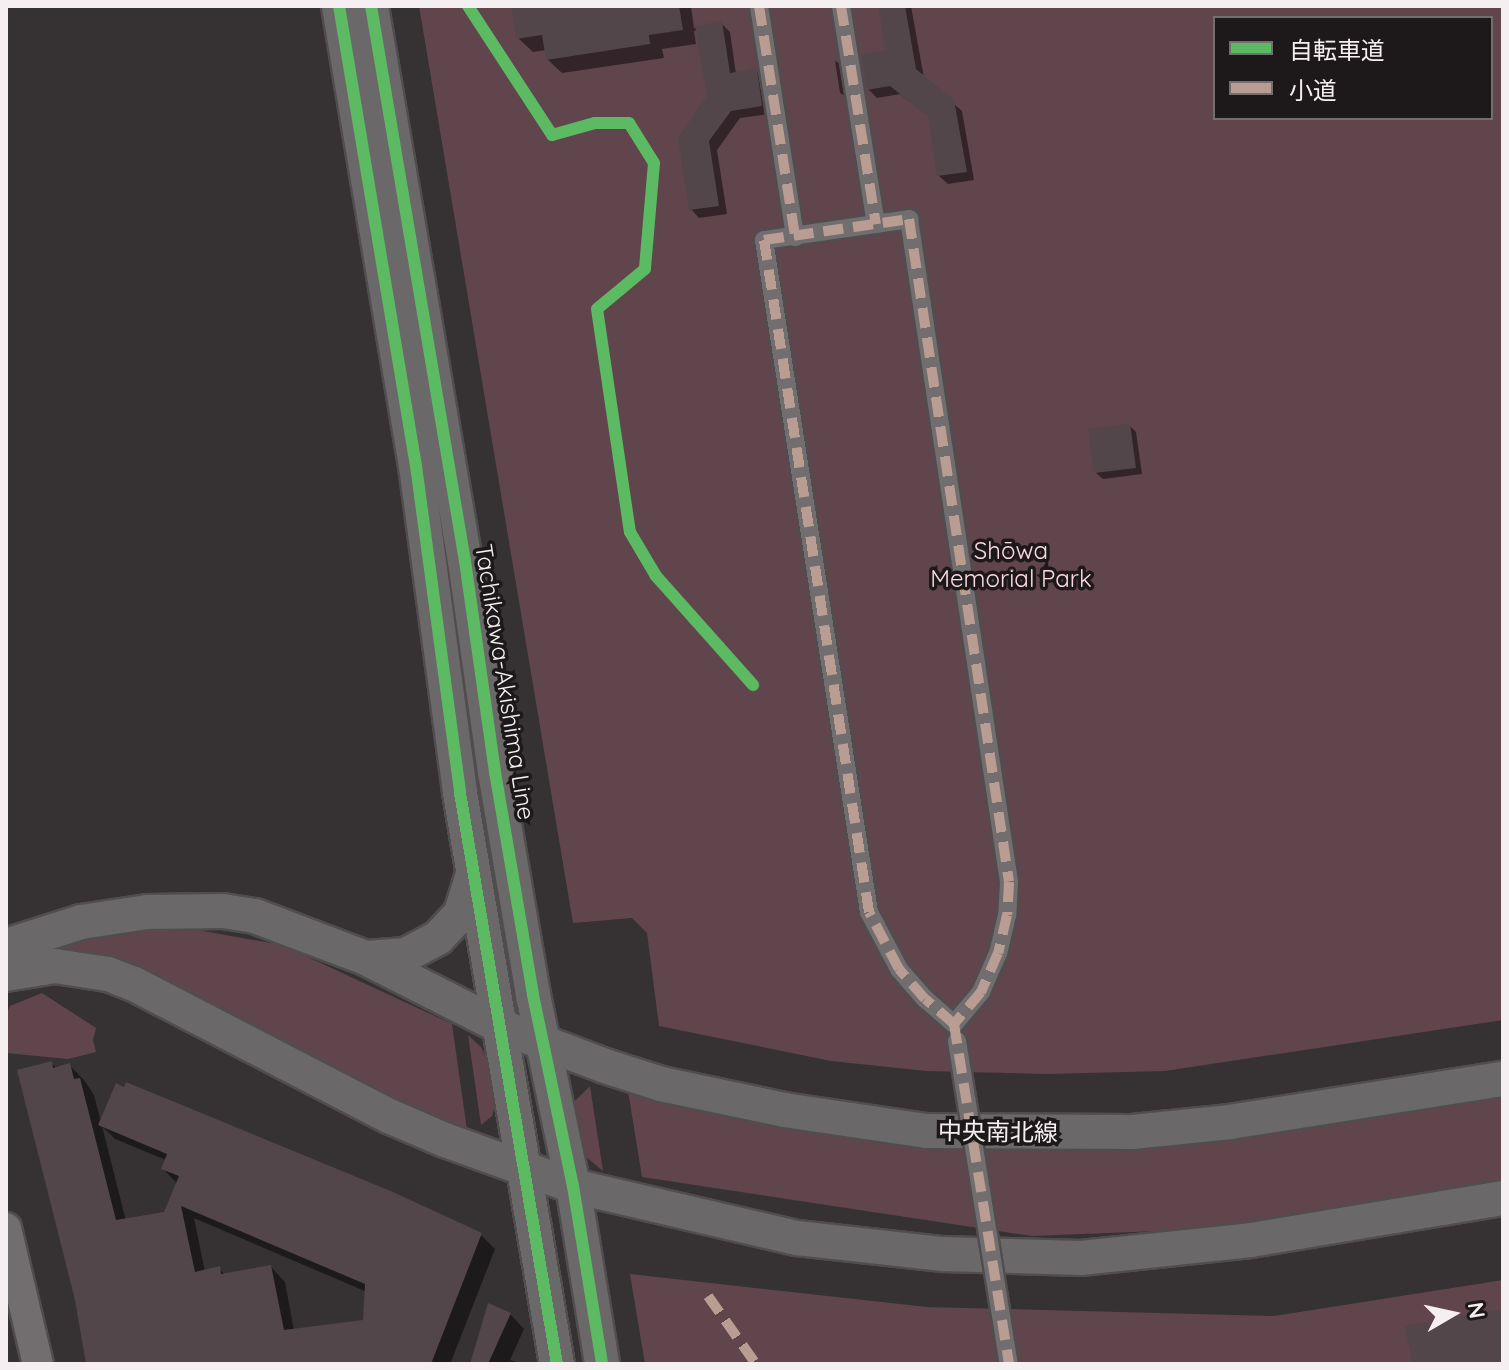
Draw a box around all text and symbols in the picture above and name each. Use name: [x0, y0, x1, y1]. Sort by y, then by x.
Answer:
legend: [1213, 16, 1493, 120]
text: 自転車道: [1289, 35, 1385, 65]
text: 小道: [1289, 75, 1337, 105]
park label: Shōwa Memorial Park: [930, 537, 1092, 593]
street label: Tachikawa-Akishima Line: [469, 542, 541, 822]
street label: 中央南北線: [938, 1117, 1058, 1147]
north arrow: [1413, 1274, 1493, 1354]
text: N: [1462, 1300, 1492, 1320]

